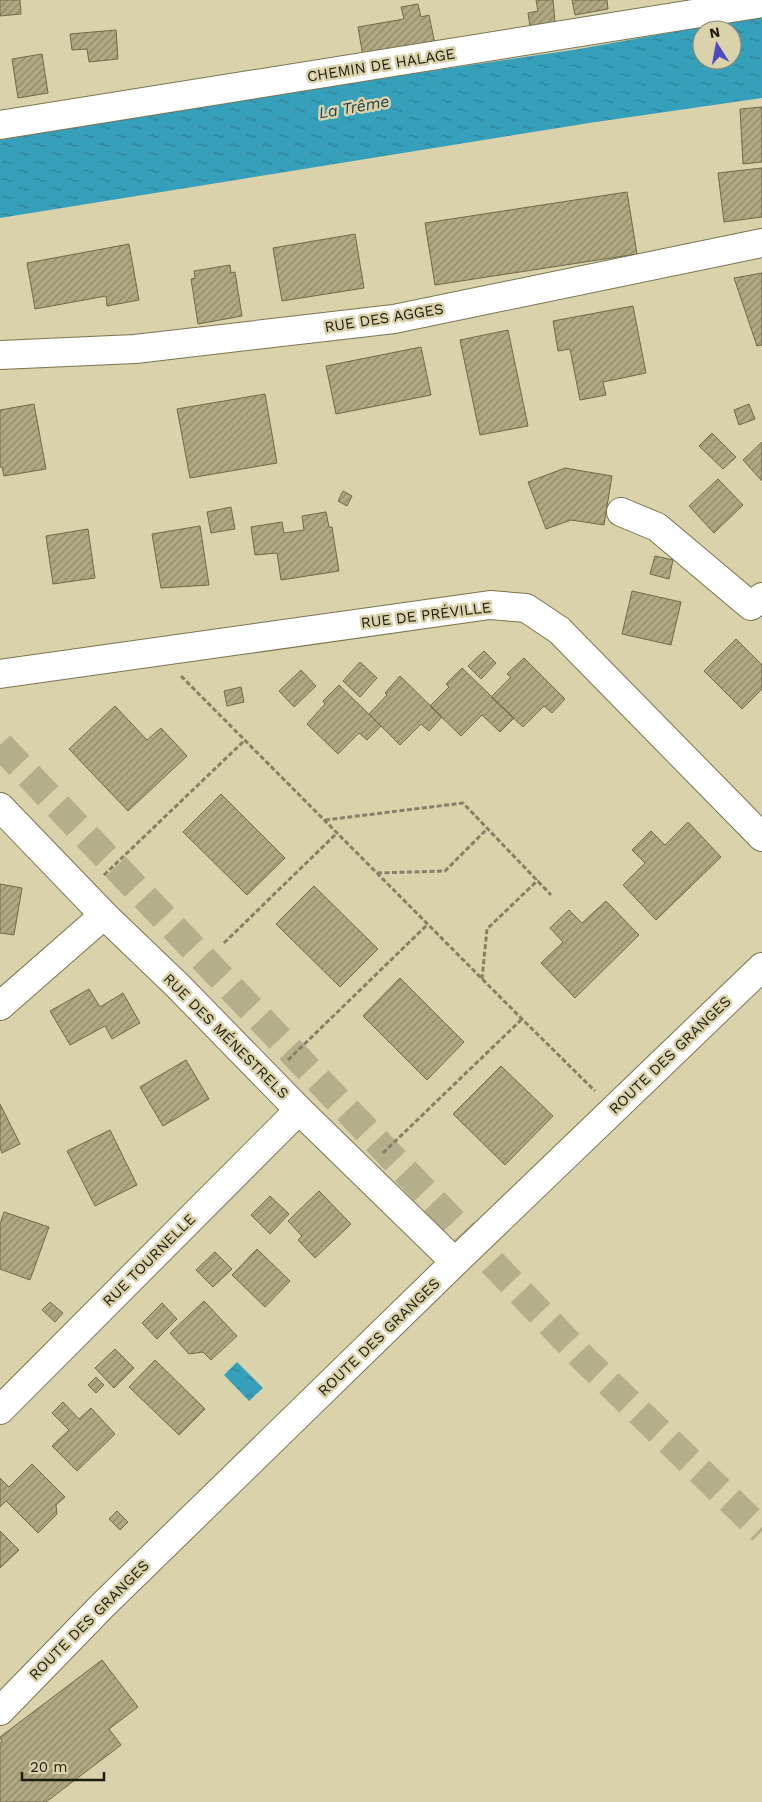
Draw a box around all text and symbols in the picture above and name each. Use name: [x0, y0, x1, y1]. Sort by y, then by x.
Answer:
north arrow: [692, 20, 742, 70]
text: N: [708, 23, 721, 41]
street label: CHEMIN DE HALAGE: [306, 44, 456, 86]
water label: La Trême: [317, 91, 391, 123]
street label: RUE DES AGGES: [323, 300, 445, 336]
street label: RUE DE PRÉVILLE: [360, 598, 492, 632]
street label: RUE DES MÉNESTRELS: [160, 970, 292, 1102]
street label: ROUTE DES GRANGES: [605, 992, 735, 1118]
street label: RUE TOURNELLE: [99, 1210, 199, 1310]
street label: ROUTE DES GRANGES: [314, 1274, 444, 1400]
street label: ROUTE DES GRANGES: [25, 1556, 153, 1684]
scale bar: [22, 1750, 105, 1782]
text: 20 m: [30, 1758, 68, 1776]

